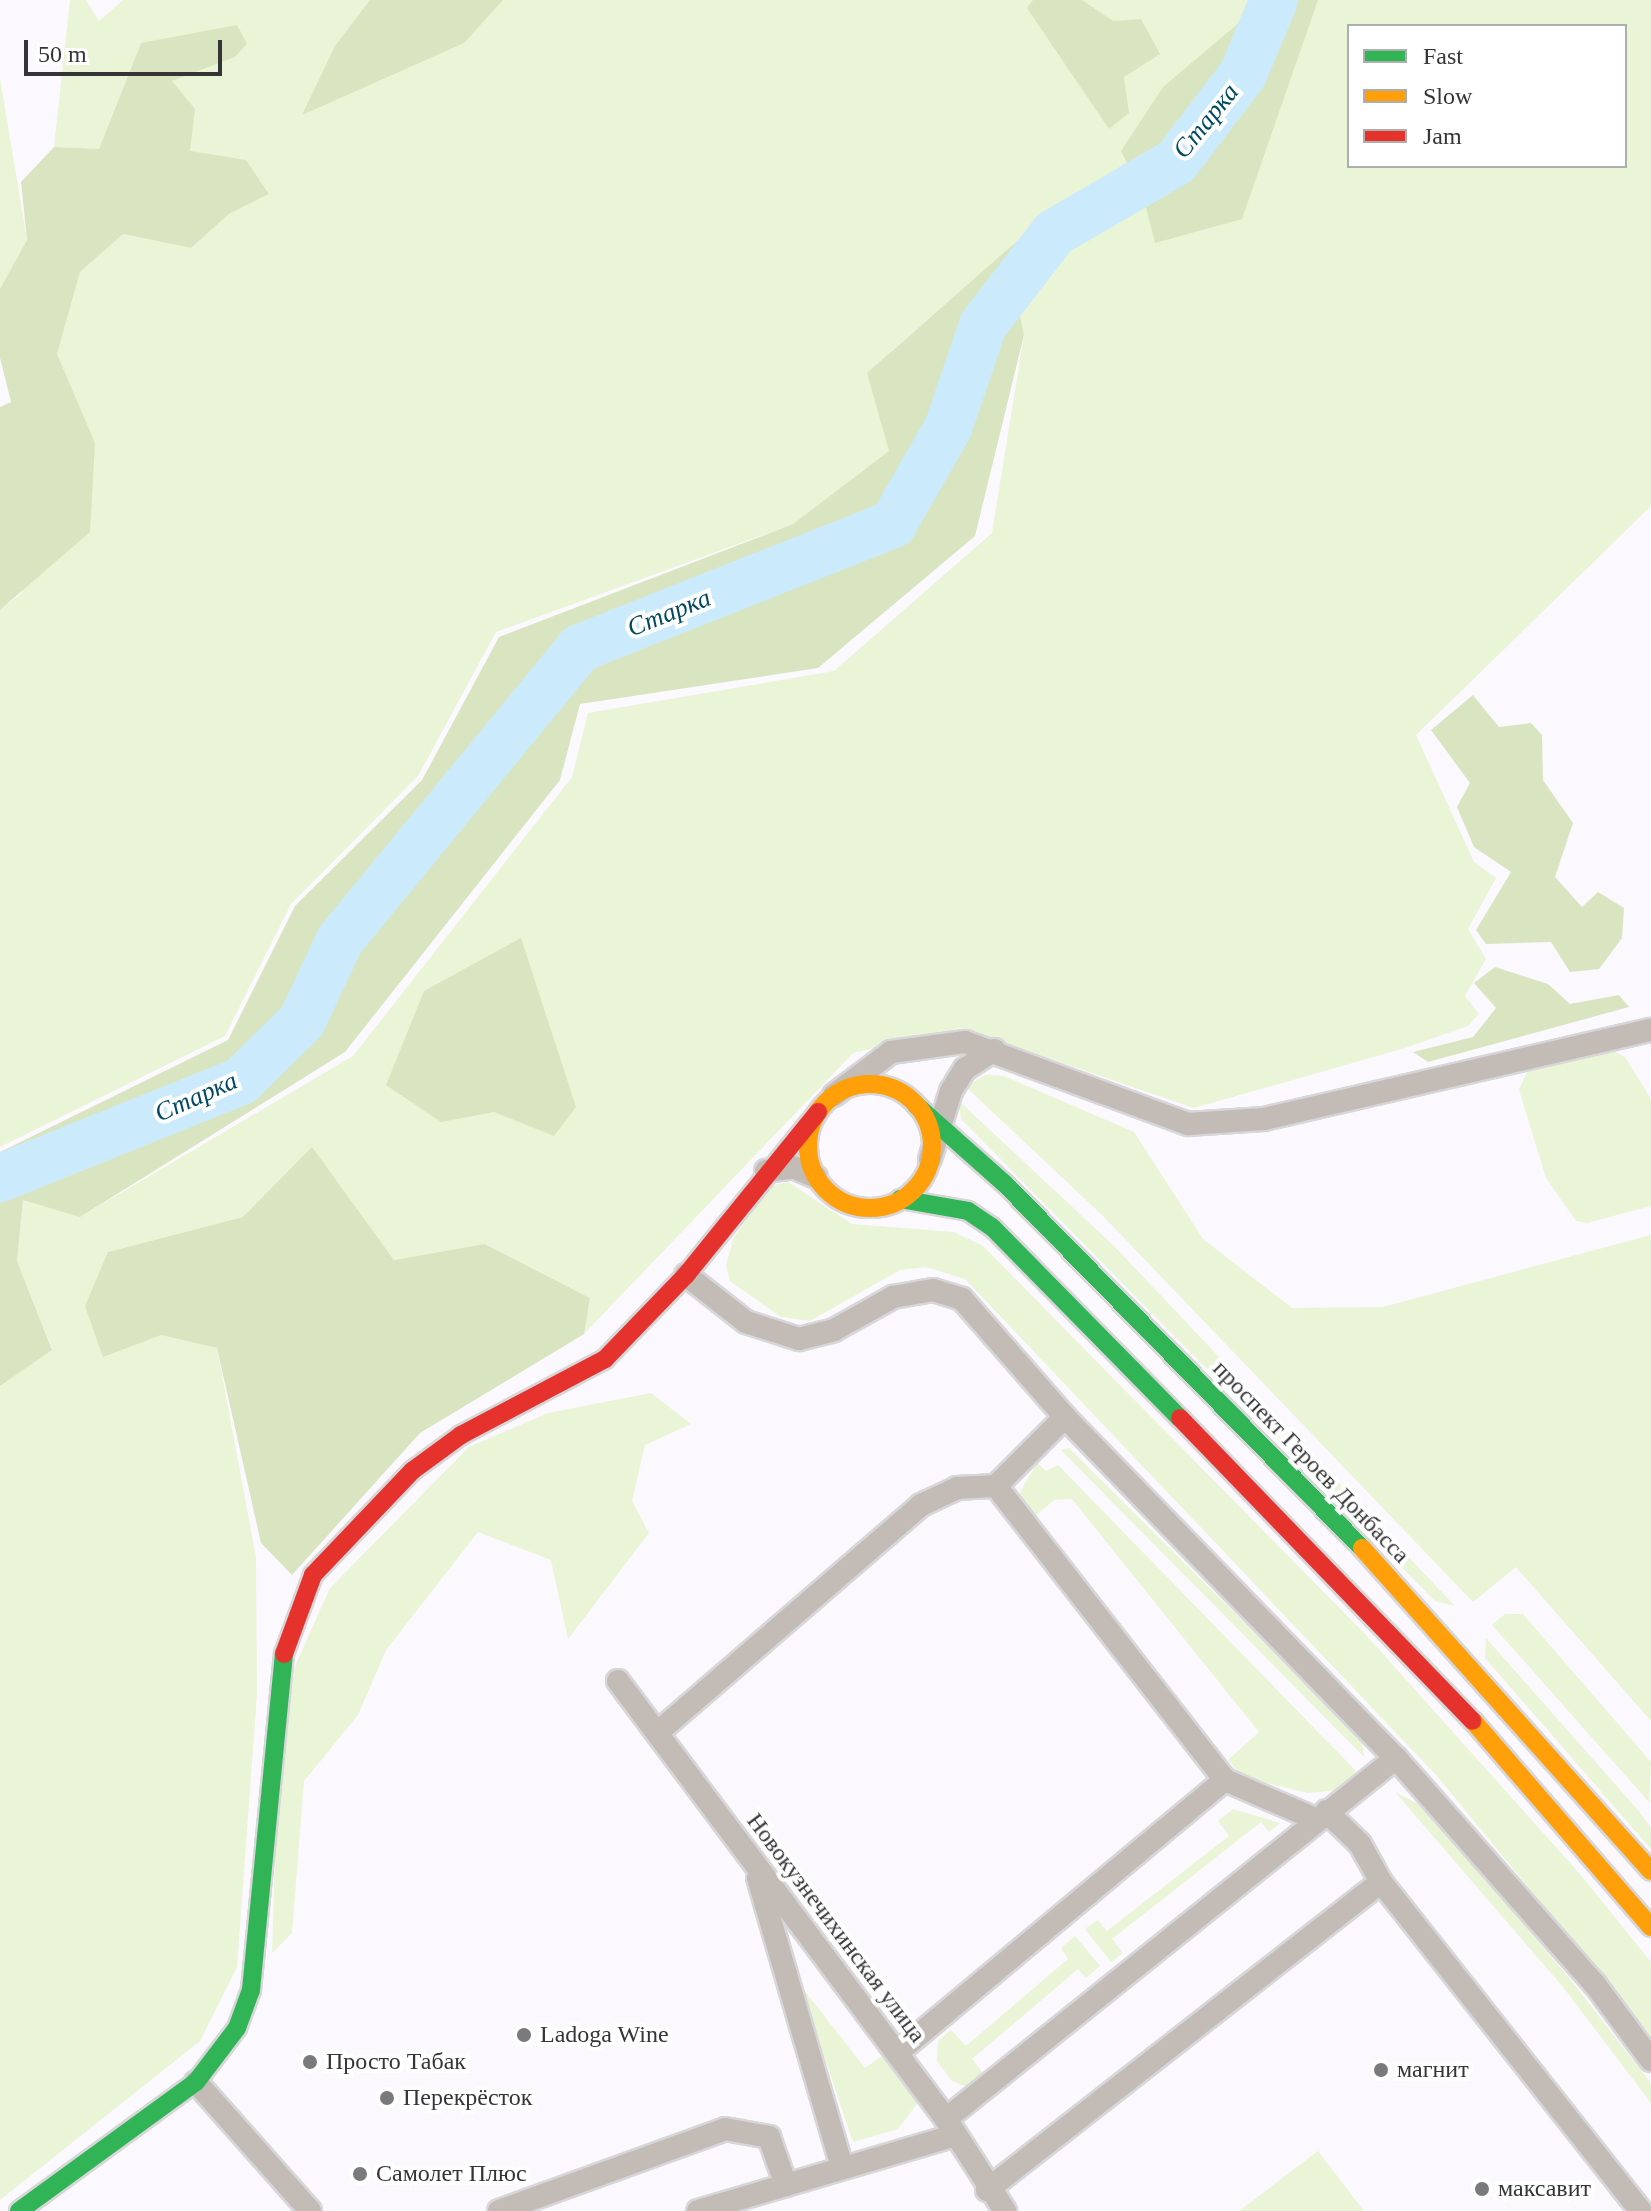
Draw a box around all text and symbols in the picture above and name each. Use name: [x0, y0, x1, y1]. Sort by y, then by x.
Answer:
scale bar: [28, 24, 226, 74]
legend: [1347, 24, 1627, 168]
text: 50 m: [38, 41, 87, 67]
text: Fast: [1423, 43, 1463, 69]
water label: Старка: [1166, 77, 1246, 165]
text: Slow: [1423, 83, 1472, 109]
text: Jam: [1423, 123, 1462, 149]
water label: Старка: [623, 582, 715, 644]
water label: Старка: [150, 1065, 242, 1129]
street label: проспект Героев Донбасса: [1207, 1355, 1415, 1569]
street label: Новокузнечихинская улица: [740, 1808, 932, 2048]
place label: Ladoga Wine: [540, 2021, 669, 2049]
marker: Ladoga Wine: [515, 2026, 533, 2044]
place label: Просто Табак: [326, 2048, 466, 2076]
marker: Просто Табак: [301, 2053, 319, 2071]
place label: магнит: [1397, 2056, 1469, 2084]
marker: магнит: [1372, 2061, 1390, 2079]
place label: Перекрёсток: [403, 2084, 532, 2112]
marker: Перекрёсток: [378, 2089, 396, 2107]
place label: Самолет Плюс: [376, 2160, 527, 2188]
marker: Самолет Плюс: [351, 2165, 369, 2183]
place label: максавит: [1498, 2175, 1591, 2203]
marker: максавит: [1473, 2180, 1491, 2198]

